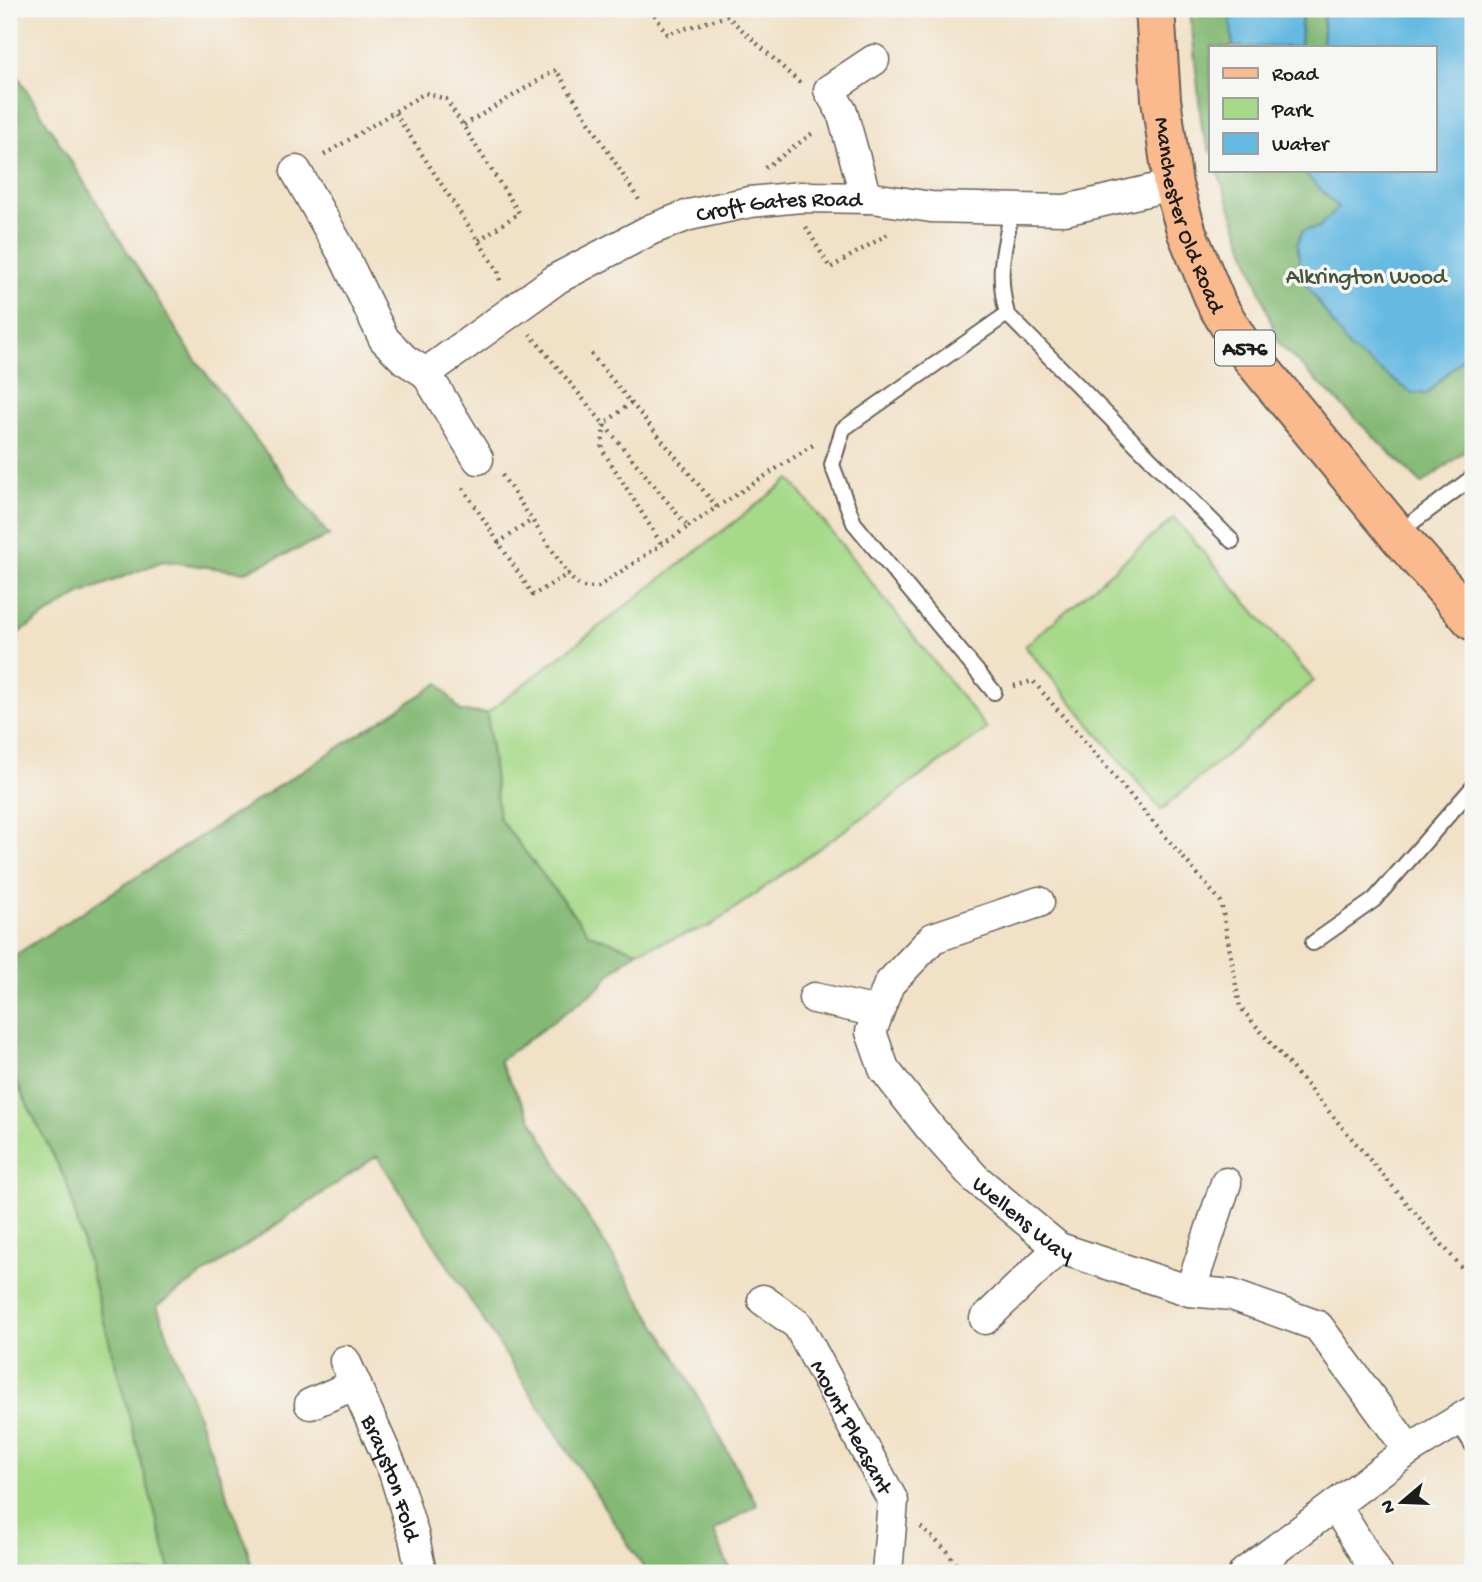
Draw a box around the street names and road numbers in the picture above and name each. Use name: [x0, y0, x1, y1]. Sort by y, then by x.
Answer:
street label: Manchester Old Road: [1147, 116, 1229, 319]
street label: Croft Gates Road: [694, 187, 863, 230]
road number: A576: [1215, 330, 1275, 366]
street label: Wellens Way: [966, 1171, 1076, 1269]
street label: Mount Pleasant: [802, 1356, 897, 1501]
street label: Brayston Fold: [353, 1411, 425, 1546]

